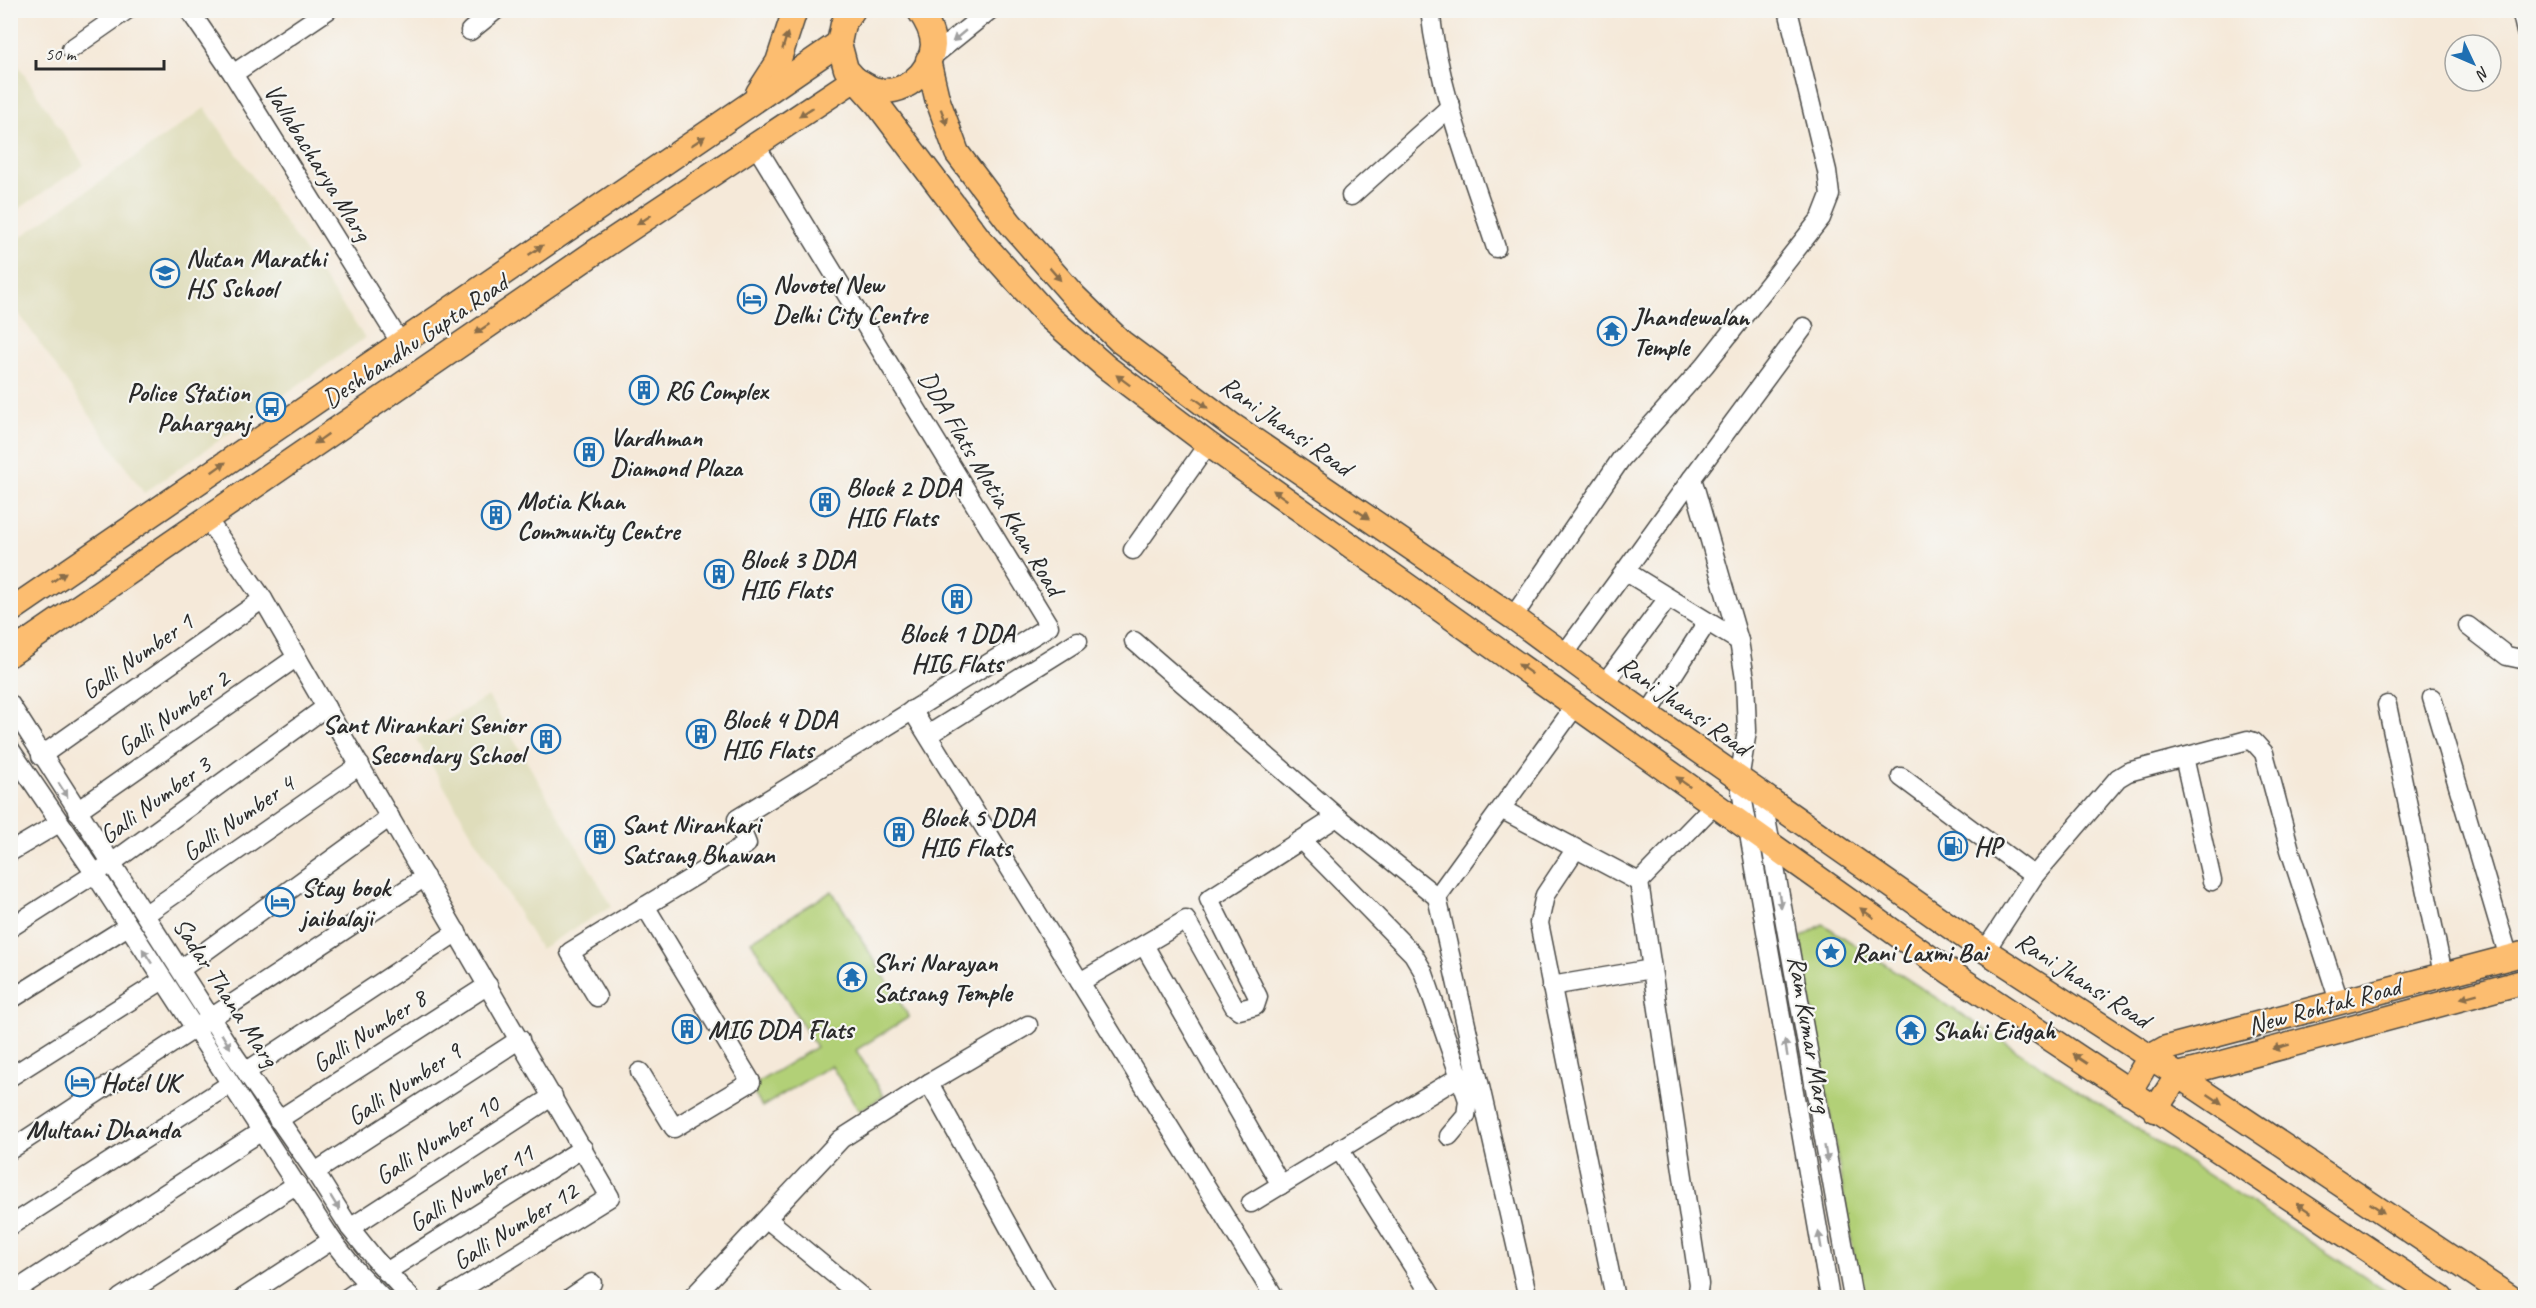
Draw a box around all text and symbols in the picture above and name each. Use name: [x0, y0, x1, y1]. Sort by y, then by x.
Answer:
one-way arrow: [951, 29, 967, 42]
one-way arrow: [781, 32, 790, 50]
scale bar: [36, 33, 164, 71]
north arrow: [2443, 33, 2503, 93]
text: 50 m: [45, 43, 78, 65]
text: N: [2470, 62, 2494, 85]
street label: Vallabacharya Marg: [257, 77, 380, 248]
one-way arrow: [799, 106, 815, 118]
one-way arrow: [939, 108, 949, 126]
one-way arrow: [689, 135, 706, 146]
one-way arrow: [636, 214, 652, 226]
place label: Nutan Marathi HS School: [186, 242, 329, 305]
one-way arrow: [528, 245, 544, 256]
school or university icon: Nutan Marathi HS School: [149, 257, 181, 289]
street label: Deshbandhu Gupta Road: [316, 265, 517, 415]
one-way arrow: [1048, 266, 1061, 281]
place label: Novotel New Delhi City Centre: [773, 268, 929, 331]
hotel icon: Novotel New Delhi City Centre: [736, 283, 768, 315]
place label: Jhandewalan Temple: [1631, 300, 1751, 363]
temple icon: Jhandewalan Temple: [1596, 315, 1628, 347]
one-way arrow: [475, 323, 491, 335]
street label: DDA Flats Motia Khan Road: [911, 365, 1073, 605]
street label: Rani Jhansi Road: [1214, 368, 1362, 486]
building icon: RG Complex: [628, 374, 660, 406]
place label: RG Complex: [665, 374, 769, 407]
one-way arrow: [1115, 374, 1131, 386]
place label: Police Station Paharganj: [127, 376, 253, 439]
bus stop icon: Police Station Paharganj: [255, 391, 287, 423]
one-way arrow: [1194, 396, 1209, 408]
place label: Vardhman Diamond Plaza: [610, 421, 744, 484]
one-way arrow: [313, 434, 330, 445]
building icon: Vardhman Diamond Plaza: [573, 436, 605, 468]
one-way arrow: [211, 461, 227, 473]
place label: Block 2 DDA HIG Flats: [846, 471, 963, 534]
place label: Motia Khan Community Centre: [517, 484, 682, 547]
building icon: Block 2 DDA HIG Flats: [809, 486, 841, 518]
one-way arrow: [1272, 490, 1288, 501]
building icon: Motia Khan Community Centre: [480, 499, 512, 531]
one-way arrow: [1353, 508, 1370, 519]
place label: Block 3 DDA HIG Flats: [740, 543, 857, 606]
building icon: Block 3 DDA HIG Flats: [703, 558, 735, 590]
one-way arrow: [50, 572, 67, 583]
building icon: Block 1 DDA HIG Flats: [941, 583, 973, 615]
street label: Galli Number 1: [74, 604, 201, 707]
place label: Block 1 DDA HIG Flats: [900, 617, 1016, 680]
street label: Rani Jhansi Road: [1612, 648, 1760, 766]
street label: Galli Number 2: [110, 661, 238, 764]
one-way arrow: [1517, 663, 1533, 675]
place label: Block 4 DDA HIG Flats: [722, 703, 839, 766]
place label: Sant Nirankari Senior Secondary School: [322, 708, 529, 771]
building icon: Block 4 DDA HIG Flats: [685, 718, 717, 750]
building icon: Sant Nirankari Senior Secondary School: [530, 723, 562, 755]
street label: Galli Number 3: [93, 747, 219, 852]
street label: Galli Number 4: [175, 766, 303, 869]
one-way arrow: [1676, 776, 1692, 788]
one-way arrow: [58, 781, 69, 798]
place label: Block 5 DDA HIG Flats: [920, 801, 1036, 864]
place label: Sant Nirankari Satsang Bhawan: [621, 808, 776, 871]
building icon: Block 5 DDA HIG Flats: [883, 816, 915, 848]
building icon: Sant Nirankari Satsang Bhawan: [584, 823, 616, 855]
fuel station icon: HP: [1937, 830, 1969, 862]
place label: HP: [1974, 830, 2005, 863]
place label: Stay book jaibalaji: [298, 871, 392, 934]
hotel icon: Stay book jaibalaji: [264, 886, 296, 918]
one-way arrow: [1776, 891, 1785, 910]
one-way arrow: [1860, 907, 1876, 919]
street label: Sadar Thana Marg: [165, 911, 288, 1074]
street label: Rani Jhansi Road: [2010, 924, 2160, 1038]
place icon: Rani Laxmi Bai: [1815, 936, 1847, 968]
place label: Rani Laxmi Bai: [1852, 936, 1991, 969]
place label: Shri Narayan Satsang Temple: [873, 946, 1014, 1009]
one-way arrow: [142, 948, 153, 964]
street label: Ram Kumar Marg: [1780, 953, 1840, 1117]
temple icon: Shri Narayan Satsang Temple: [836, 961, 868, 993]
street label: New Rohtak Road: [2244, 969, 2408, 1042]
street label: Galli Number 8: [306, 981, 434, 1080]
one-way arrow: [2460, 992, 2478, 1001]
building icon: MIG DDA Flats: [671, 1013, 703, 1045]
place label: MIG DDA Flats: [708, 1013, 856, 1046]
temple icon: Shahi Eidgah: [1895, 1014, 1927, 1046]
place label: Shahi Eidgah: [1932, 1014, 2056, 1047]
one-way arrow: [221, 1033, 232, 1049]
street label: Galli Number 9: [341, 1034, 469, 1133]
one-way arrow: [1782, 1038, 1791, 1057]
one-way arrow: [2272, 1043, 2290, 1052]
one-way arrow: [2072, 1054, 2088, 1065]
hotel icon: Hotel UK: [64, 1066, 96, 1098]
place label: Hotel UK: [101, 1066, 185, 1099]
street label: Galli Number 10: [369, 1086, 507, 1192]
one-way arrow: [2206, 1093, 2222, 1105]
district label: Multani Dhanda: [26, 1112, 182, 1146]
street label: Galli Number 11: [402, 1136, 541, 1240]
one-way arrow: [1822, 1145, 1831, 1164]
street label: Galli Number 12: [446, 1173, 586, 1278]
one-way arrow: [329, 1195, 340, 1211]
one-way arrow: [2368, 1202, 2385, 1213]
one-way arrow: [2296, 1203, 2312, 1214]
one-way arrow: [1815, 1230, 1824, 1249]

